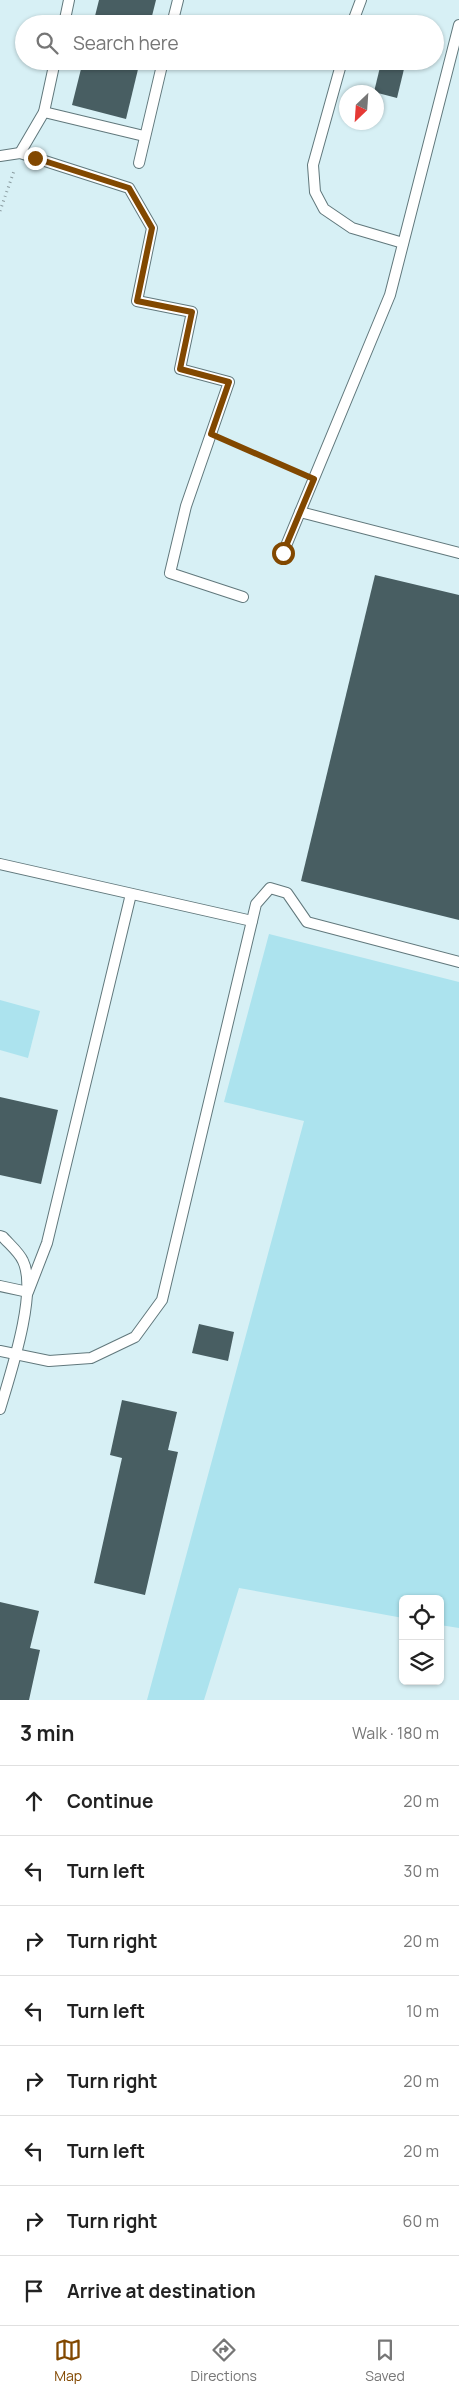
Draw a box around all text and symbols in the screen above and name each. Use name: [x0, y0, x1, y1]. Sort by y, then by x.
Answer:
search box: [15, 15, 444, 70]
icon: search: [33, 29, 61, 57]
text: Search here: [73, 30, 179, 56]
north arrow: [339, 85, 384, 130]
route end: [24, 147, 47, 170]
route start: [272, 542, 295, 565]
map controls: [399, 1595, 444, 1685]
button: locate: [399, 1595, 444, 1640]
button: layers: [399, 1640, 444, 1685]
text: 3 min: [20, 1719, 74, 1747]
text: Walk · 180 m: [352, 1722, 439, 1744]
icon: ahead: [20, 1787, 48, 1815]
text: Continue: [67, 1788, 153, 1814]
text: 20 m: [403, 1790, 439, 1812]
icon: left: [20, 1857, 48, 1885]
text: Turn left: [67, 1858, 145, 1884]
text: 30 m: [404, 1860, 439, 1882]
icon: right: [20, 1927, 48, 1955]
text: Turn right: [67, 1928, 157, 1954]
text: 20 m: [403, 1930, 439, 1952]
icon: left: [20, 1997, 48, 2025]
text: Turn left: [67, 1998, 145, 2024]
text: 10 m: [406, 2000, 439, 2022]
icon: right: [20, 2067, 48, 2095]
text: Turn right: [67, 2068, 157, 2094]
text: 20 m: [403, 2070, 439, 2092]
icon: left: [20, 2137, 48, 2165]
text: Turn left: [67, 2138, 145, 2164]
text: 20 m: [403, 2140, 439, 2162]
icon: right: [20, 2207, 48, 2235]
text: Turn right: [67, 2208, 157, 2234]
text: 60 m: [403, 2210, 439, 2232]
icon: arrive: [20, 2277, 48, 2305]
text: Arrive at destination: [67, 2278, 256, 2304]
tab: Map: [54, 2336, 82, 2385]
tab: Directions: [191, 2336, 257, 2385]
tab: Saved: [365, 2336, 405, 2385]

